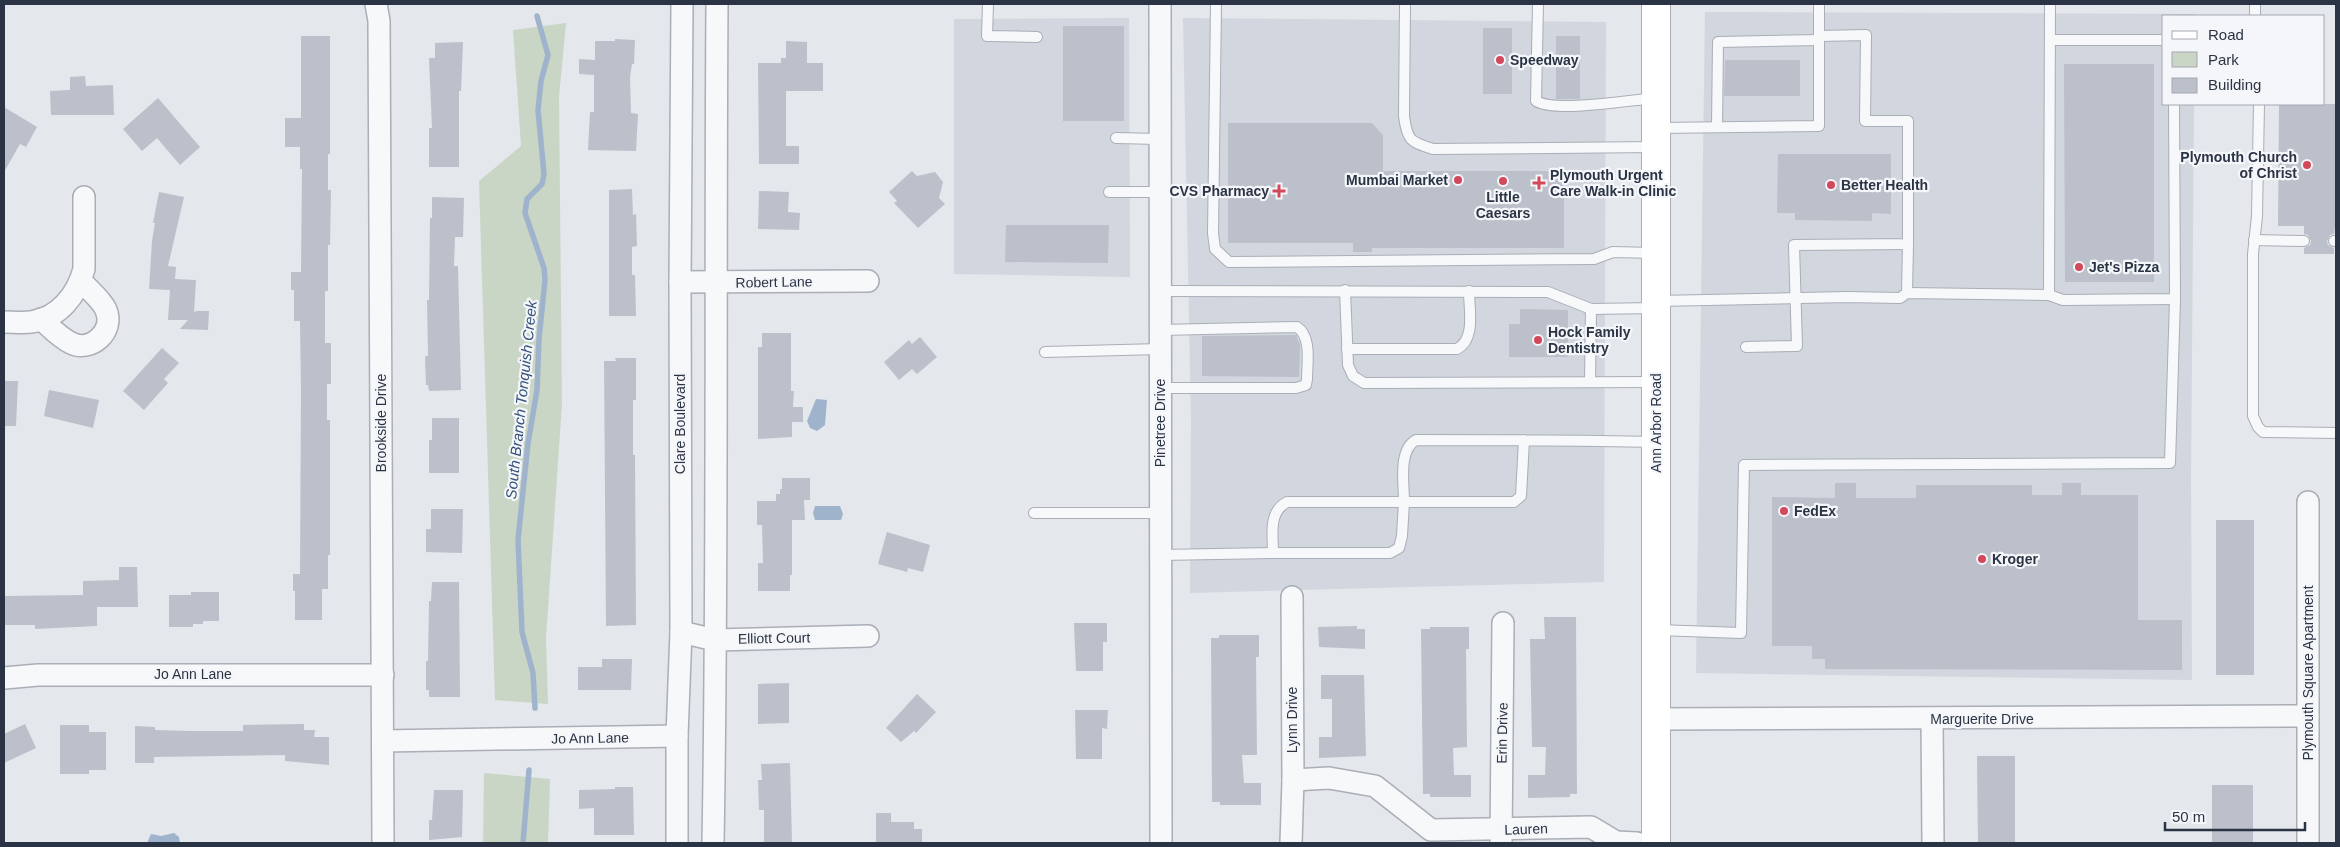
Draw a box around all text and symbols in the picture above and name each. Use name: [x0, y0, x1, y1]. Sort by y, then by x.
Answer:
legend: [2162, 15, 2325, 105]
text: Road: [2208, 26, 2244, 43]
text: Park: [2208, 51, 2239, 68]
place label: Speedway: [1510, 52, 1579, 68]
marker: Speedway: [1494, 54, 1506, 66]
text: Building: [2208, 76, 2261, 93]
place label: Plymouth Church of Christ: [2180, 149, 2297, 181]
marker: Plymouth Church of Christ: [2301, 159, 2313, 171]
place label: Plymouth Urgent Care Walk-in Clinic: [1550, 167, 1677, 199]
place label: Mumbai Market: [1346, 172, 1448, 188]
marker: Mumbai Market: [1452, 174, 1464, 186]
marker: Little Caesars: [1497, 175, 1509, 187]
marker: Plymouth Urgent Care Walk-in Clinic: [1532, 176, 1546, 190]
place label: Better Health: [1841, 177, 1928, 193]
marker: Better Health: [1825, 179, 1837, 191]
place label: CVS Pharmacy: [1169, 183, 1269, 199]
marker: CVS Pharmacy: [1273, 185, 1285, 197]
place label: Little Caesars: [1476, 189, 1530, 221]
place label: Jet's Pizza: [2089, 259, 2159, 275]
marker: Jet's Pizza: [2073, 261, 2085, 273]
street label: Robert Lane: [735, 273, 813, 291]
water label: South Branch Tonquish Creek: [502, 298, 540, 500]
place label: Hock Family Dentistry: [1548, 324, 1631, 356]
marker: Hock Family Dentistry: [1532, 334, 1544, 346]
street label: Brookside Drive: [373, 373, 389, 472]
street label: Ann Arbor Road: [1648, 373, 1664, 473]
street label: Clare Boulevard: [672, 374, 688, 474]
street label: Pinetree Drive: [1152, 378, 1168, 467]
place label: FedEx: [1794, 503, 1836, 519]
marker: FedEx: [1778, 505, 1790, 517]
place label: Kroger: [1992, 551, 2038, 567]
marker: Kroger: [1976, 553, 1988, 565]
street label: Plymouth Square Apartment: [2300, 585, 2316, 761]
street label: Elliott Court: [738, 629, 810, 647]
street label: Jo Ann Lane: [154, 666, 232, 682]
street label: Lynn Drive: [1284, 687, 1300, 753]
street label: Erin Drive: [1493, 702, 1511, 764]
street label: Marguerite Drive: [1930, 711, 2034, 727]
street label: Jo Ann Lane: [551, 729, 629, 747]
scale bar: [2165, 800, 2305, 832]
text: 50 m: [2172, 808, 2205, 825]
street label: Lauren: [1504, 820, 1548, 838]

